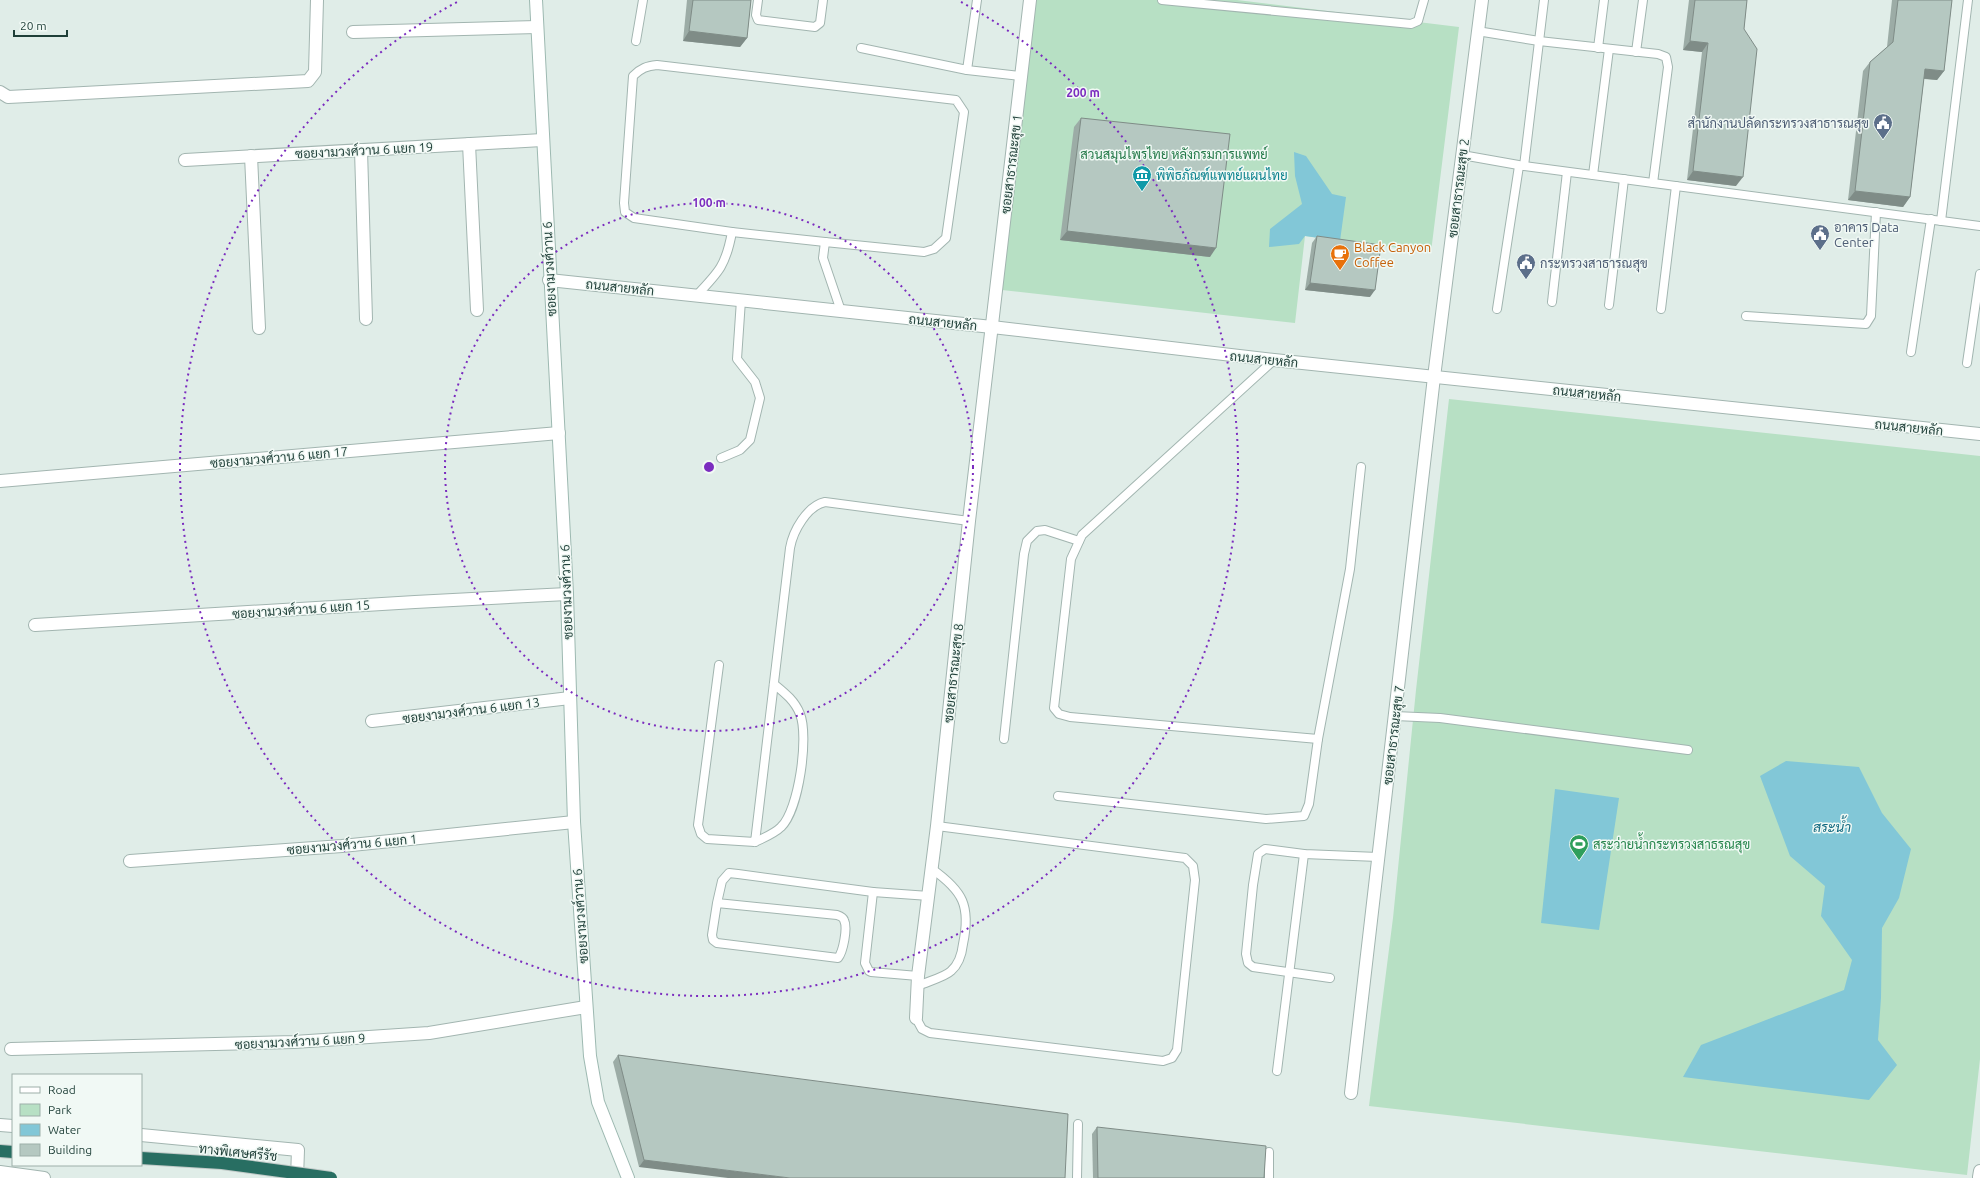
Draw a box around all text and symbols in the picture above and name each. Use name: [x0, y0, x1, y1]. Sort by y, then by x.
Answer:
scale bar: [14, 12, 67, 38]
text: 20 m: [20, 19, 47, 32]
text: 200 m: [1066, 86, 1100, 99]
public building icon: สำนักงานปลัดกระทรวงสาธารณสุข: [1872, 112, 1894, 140]
street label: ซอยสาธารณะสุข 1: [998, 114, 1027, 215]
place label: สำนักงานปลัดกระทรวงสาธารณสุข: [1687, 116, 1869, 133]
street label: ซอยงามวงศ์วาน 6 แยก 19: [294, 137, 433, 161]
street label: ซอยสาธารณะสุข 2: [1445, 138, 1474, 239]
park label: สวนสมุนไพรไทย หลังกรมการแพทย์: [1080, 145, 1268, 164]
museum icon: พิพิธภัณฑ์แพทย์แผนไทย: [1131, 164, 1153, 192]
place label: พิพิธภัณฑ์แพทย์แผนไทย: [1156, 166, 1288, 182]
text: 100 m: [692, 196, 726, 209]
place label: อาคาร Data Center: [1834, 220, 1899, 249]
street label: ซอยงามวงศ์วาน 6: [538, 221, 558, 317]
public building icon: อาคาร Data Center: [1809, 223, 1831, 251]
place label: Black Canyon Coffee: [1354, 240, 1431, 269]
cafe icon: Black Canyon Coffee: [1329, 243, 1351, 271]
public building icon: กระทรวงสาธารณสุข: [1515, 252, 1537, 280]
place label: กระทรวงสาธารณสุข: [1540, 256, 1648, 273]
street label: ถนนสายหลัก: [585, 276, 655, 298]
street label: ถนนสายหลัก: [908, 311, 978, 333]
street label: ถนนสายหลัก: [1229, 348, 1299, 370]
street label: ถนนสายหลัก: [1552, 382, 1622, 404]
street label: ถนนสายหลัก: [1874, 416, 1944, 438]
street label: ซอยงามวงศ์วาน 6 แยก 17: [209, 442, 348, 470]
centre of rings: [702, 460, 716, 474]
street label: ซอยงามวงศ์วาน 6: [555, 544, 575, 640]
street label: ซอยงามวงศ์วาน 6 แยก 15: [231, 595, 370, 621]
street label: ซอยสาธารณะสุข 8: [941, 623, 968, 724]
street label: ซอยสาธารณะสุข 7: [1380, 685, 1409, 786]
street label: ซอยงามวงศ์วาน 6 แยก 13: [401, 693, 540, 725]
water label: สระน้ำ: [1813, 815, 1851, 835]
street label: ซอยงามวงศ์วาน 6 แยก 1: [286, 829, 418, 857]
place label: สระว่ายน้ำกระทรวงสาธรณสุข: [1593, 832, 1750, 854]
sports icon: สระว่ายน้ำกระทรวงสาธรณสุข: [1568, 833, 1590, 861]
street label: ซอยงามวงศ์วาน 6: [568, 868, 590, 964]
street label: ซอยงามวงศ์วาน 6 แยก 9: [234, 1029, 366, 1051]
legend: [12, 1074, 142, 1166]
text: Road: [48, 1083, 76, 1096]
text: Park: [48, 1103, 72, 1116]
text: Water: [48, 1123, 81, 1136]
street label: ทางพิเศษศรีรัช: [198, 1139, 278, 1163]
text: Building: [48, 1143, 92, 1156]

